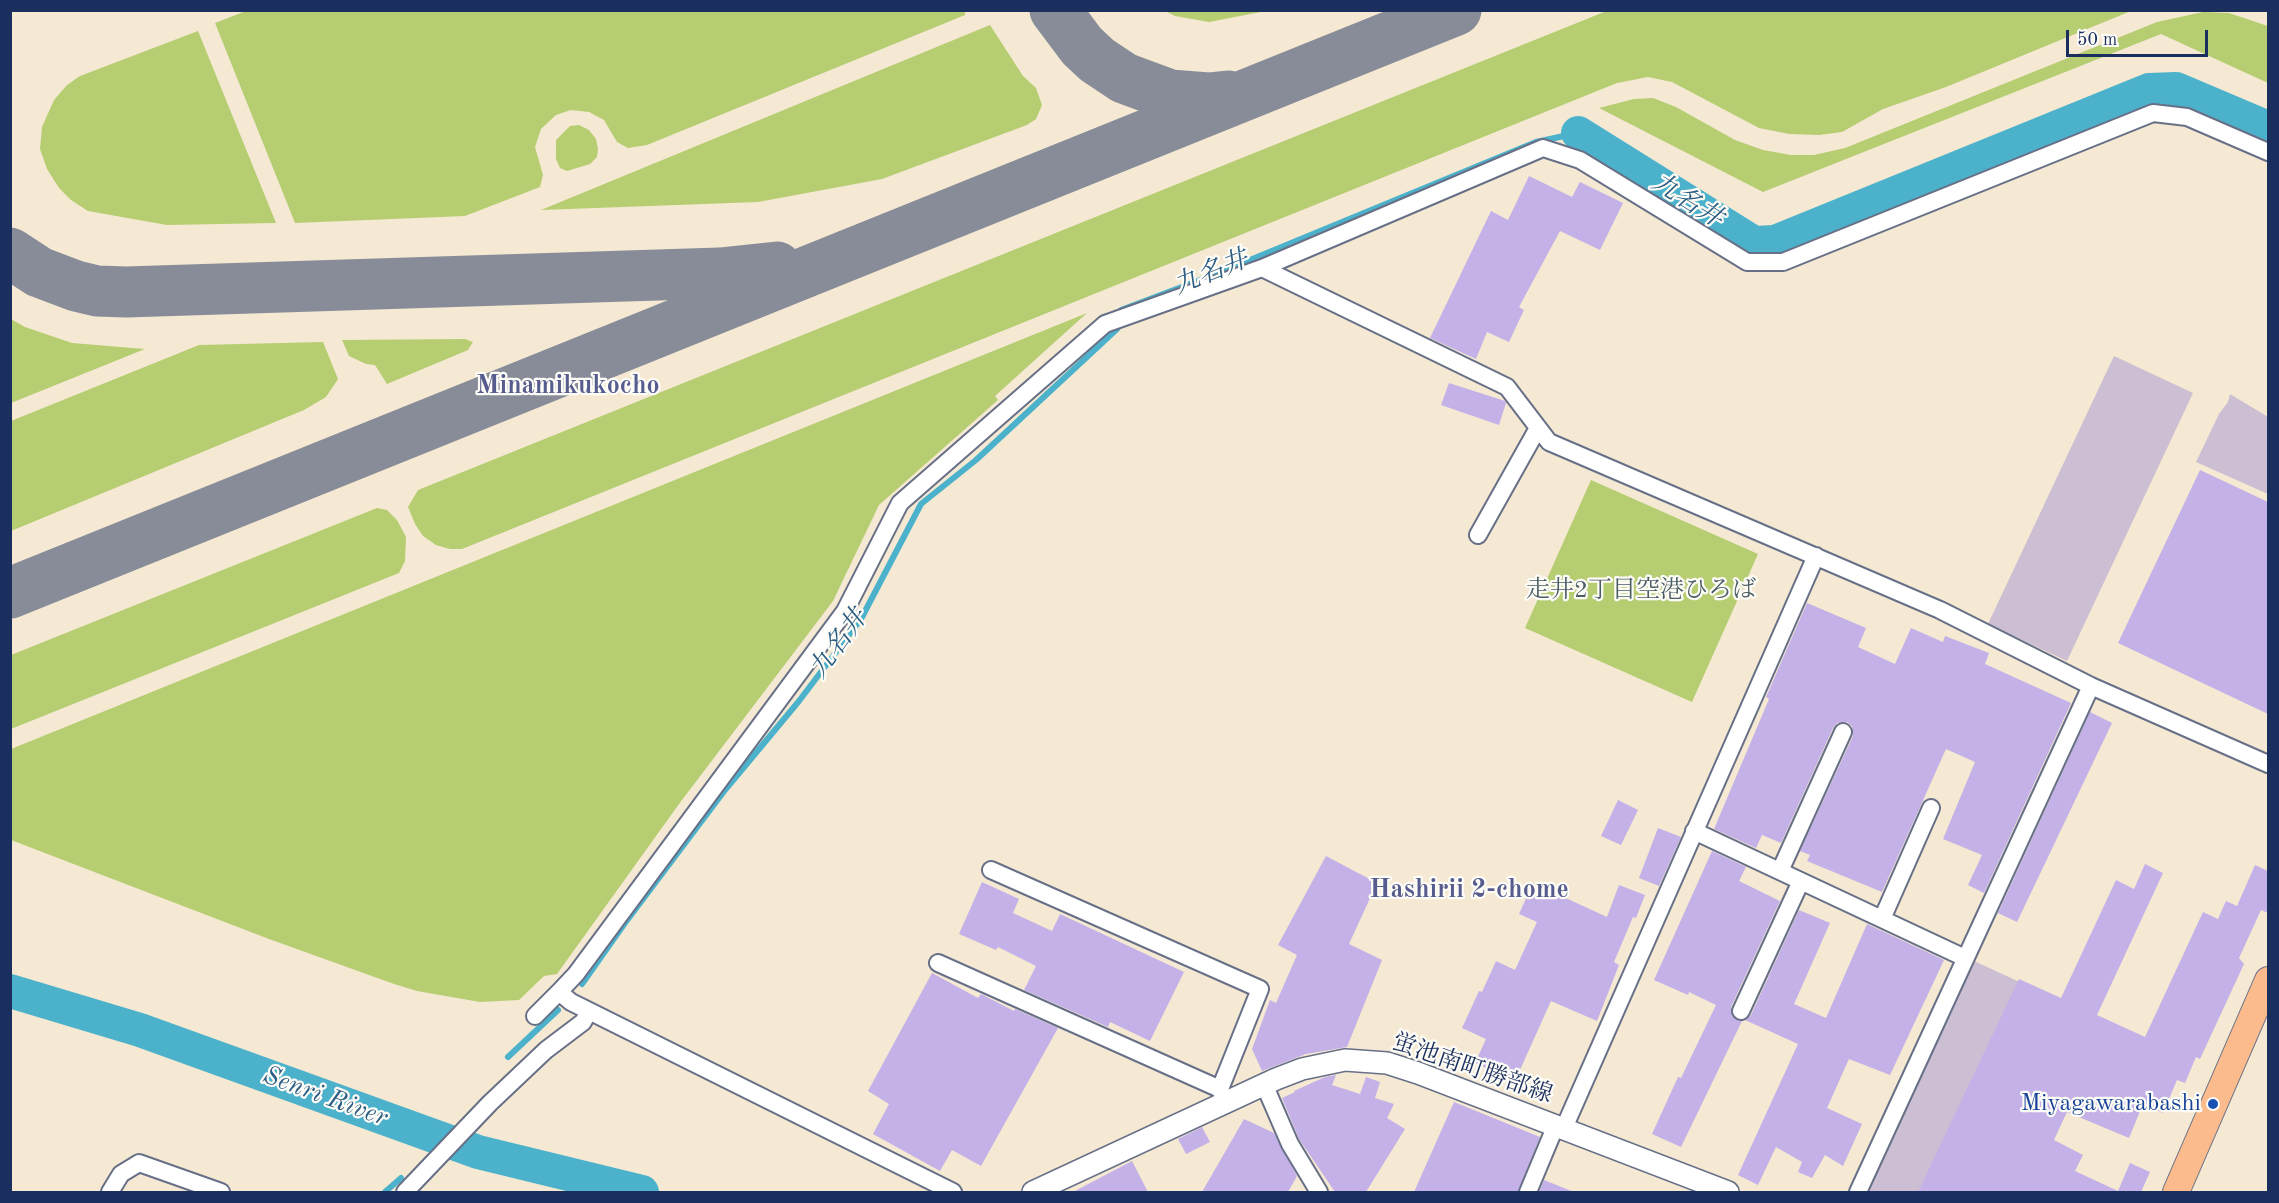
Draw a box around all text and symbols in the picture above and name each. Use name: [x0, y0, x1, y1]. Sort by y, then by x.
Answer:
scale bar: [2069, 18, 2212, 56]
text: 50 m: [2077, 31, 2117, 49]
water label: 九名井: [1646, 167, 1728, 235]
water label: 九名井: [1169, 244, 1253, 302]
district label: Minamikukocho: [476, 370, 660, 402]
park label: 走井2丁目空港ひろば: [1526, 577, 1756, 605]
water label: 九名井: [803, 603, 875, 685]
district label: Hashirii 2-chome: [1369, 874, 1569, 906]
street label: 蛍池南町勝部線: [1388, 1028, 1556, 1110]
water label: Senri River: [258, 1060, 392, 1134]
place label: Miyagawarabashi: [2021, 1090, 2201, 1118]
marker: Miyagawarabashi: [2206, 1097, 2220, 1111]

